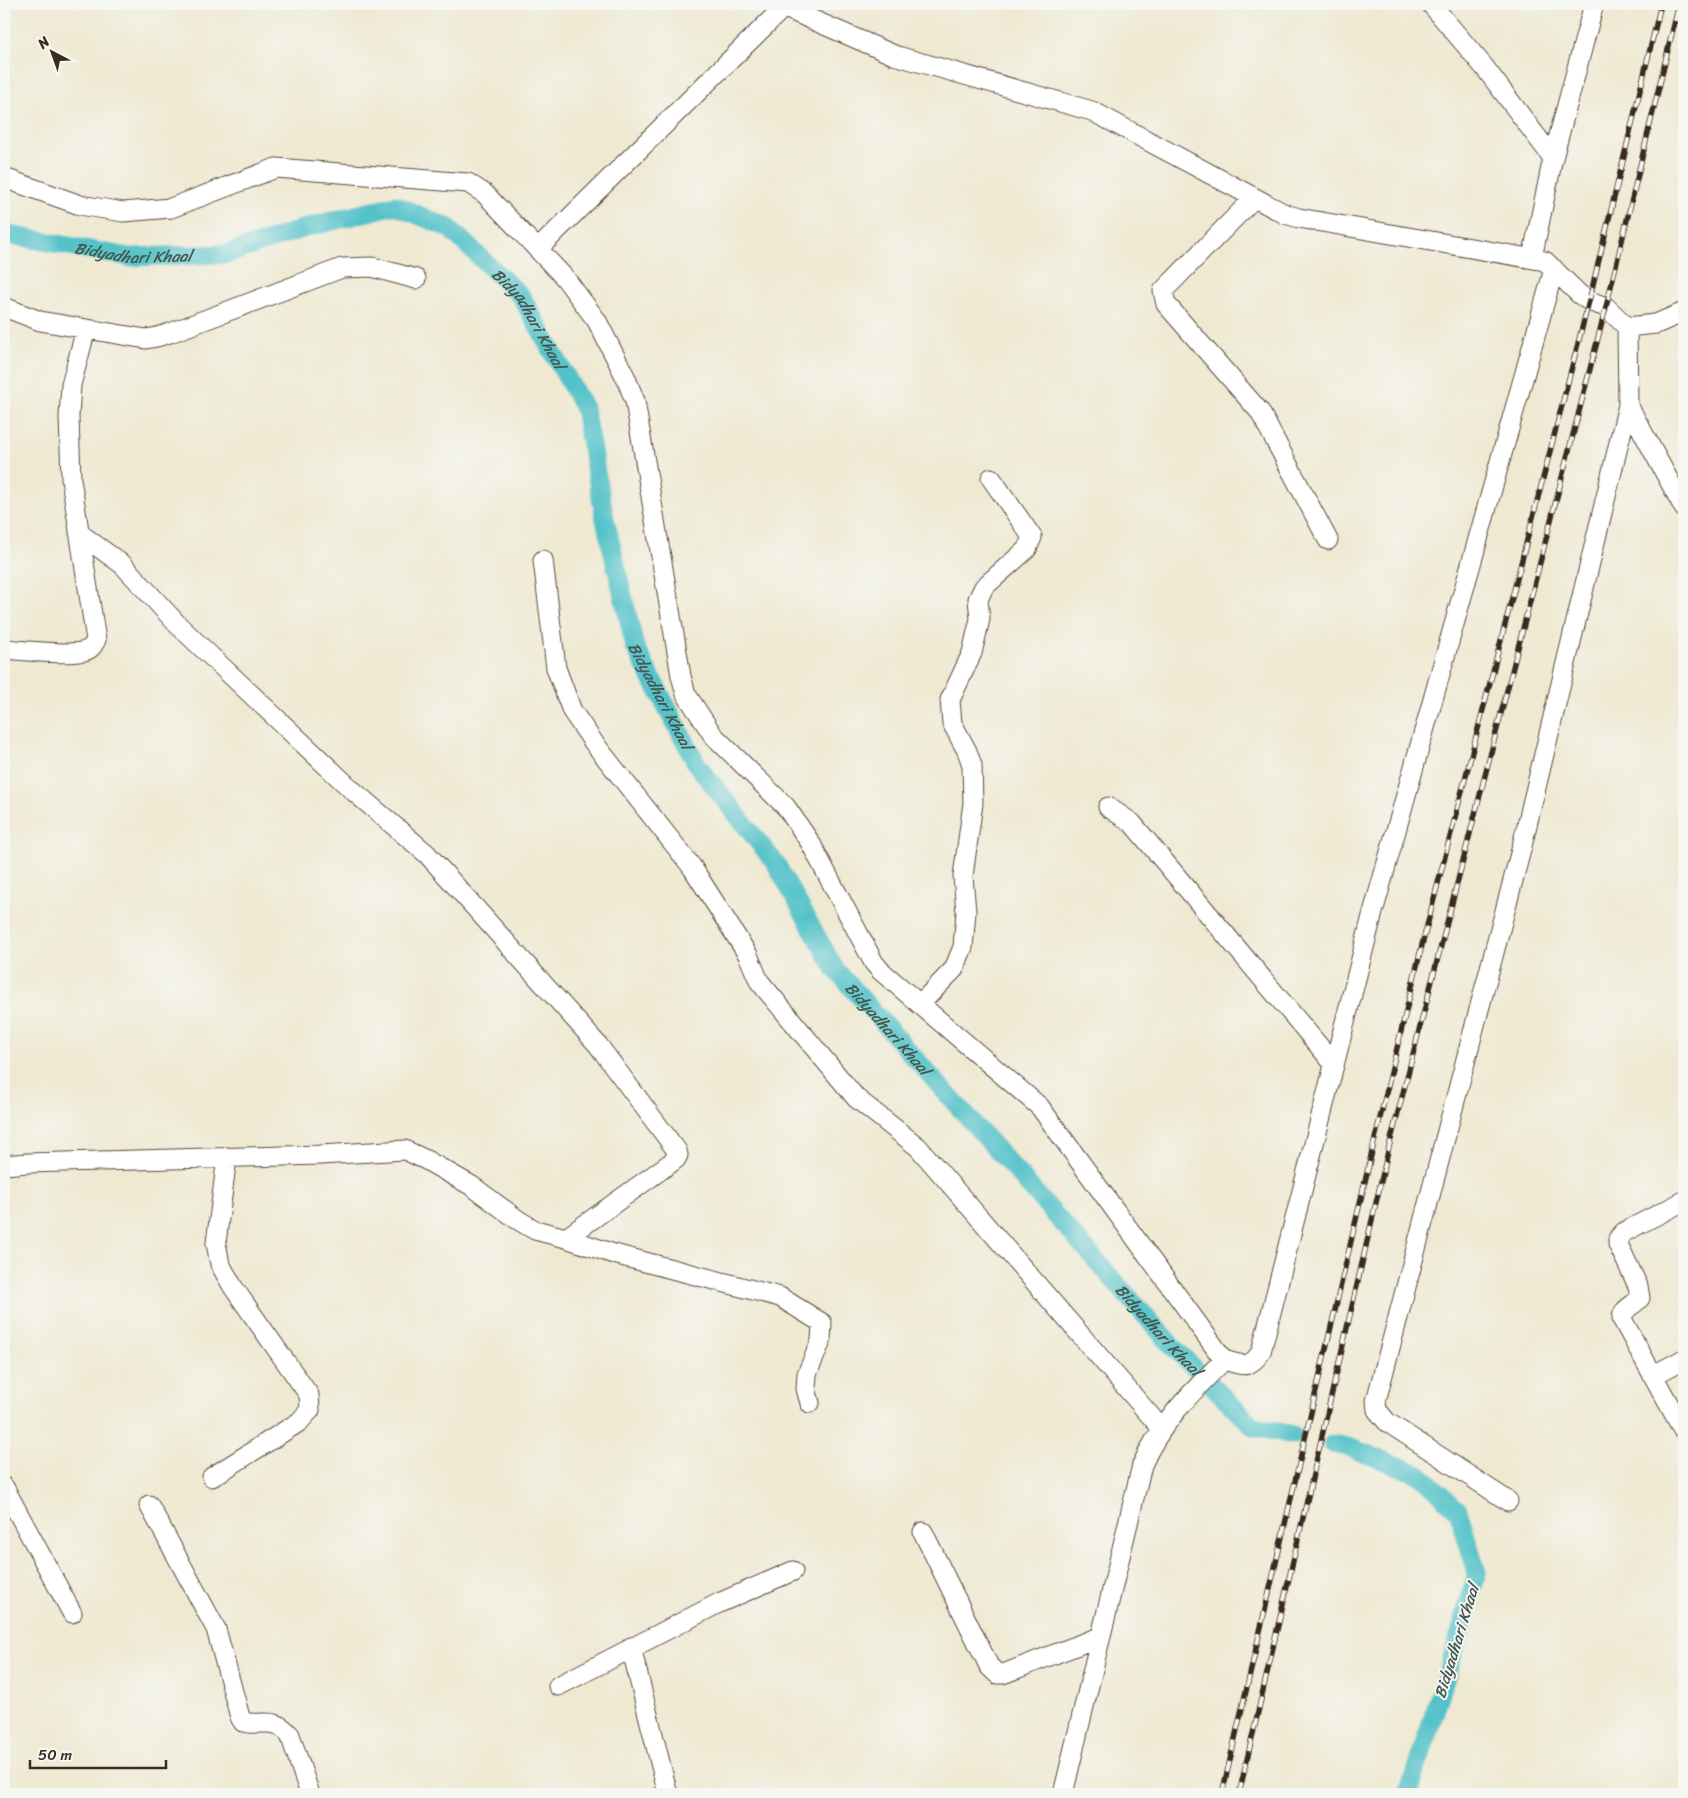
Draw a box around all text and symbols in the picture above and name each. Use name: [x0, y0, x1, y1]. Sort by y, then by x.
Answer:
north arrow: [28, 28, 78, 78]
text: N: [31, 30, 56, 56]
water label: Bidyadhari Khaal: [72, 233, 196, 272]
water label: Bidyadhari Khaal: [484, 261, 575, 378]
water label: Bidyadhari Khaal: [620, 637, 702, 758]
water label: Bidyadhari Khaal: [838, 975, 940, 1085]
water label: Bidyadhari Khaal: [1108, 1277, 1211, 1386]
water label: Bidyadhari Khaal: [1425, 1577, 1489, 1702]
scale bar: [30, 1738, 166, 1770]
text: 50 m: [38, 1742, 73, 1768]

